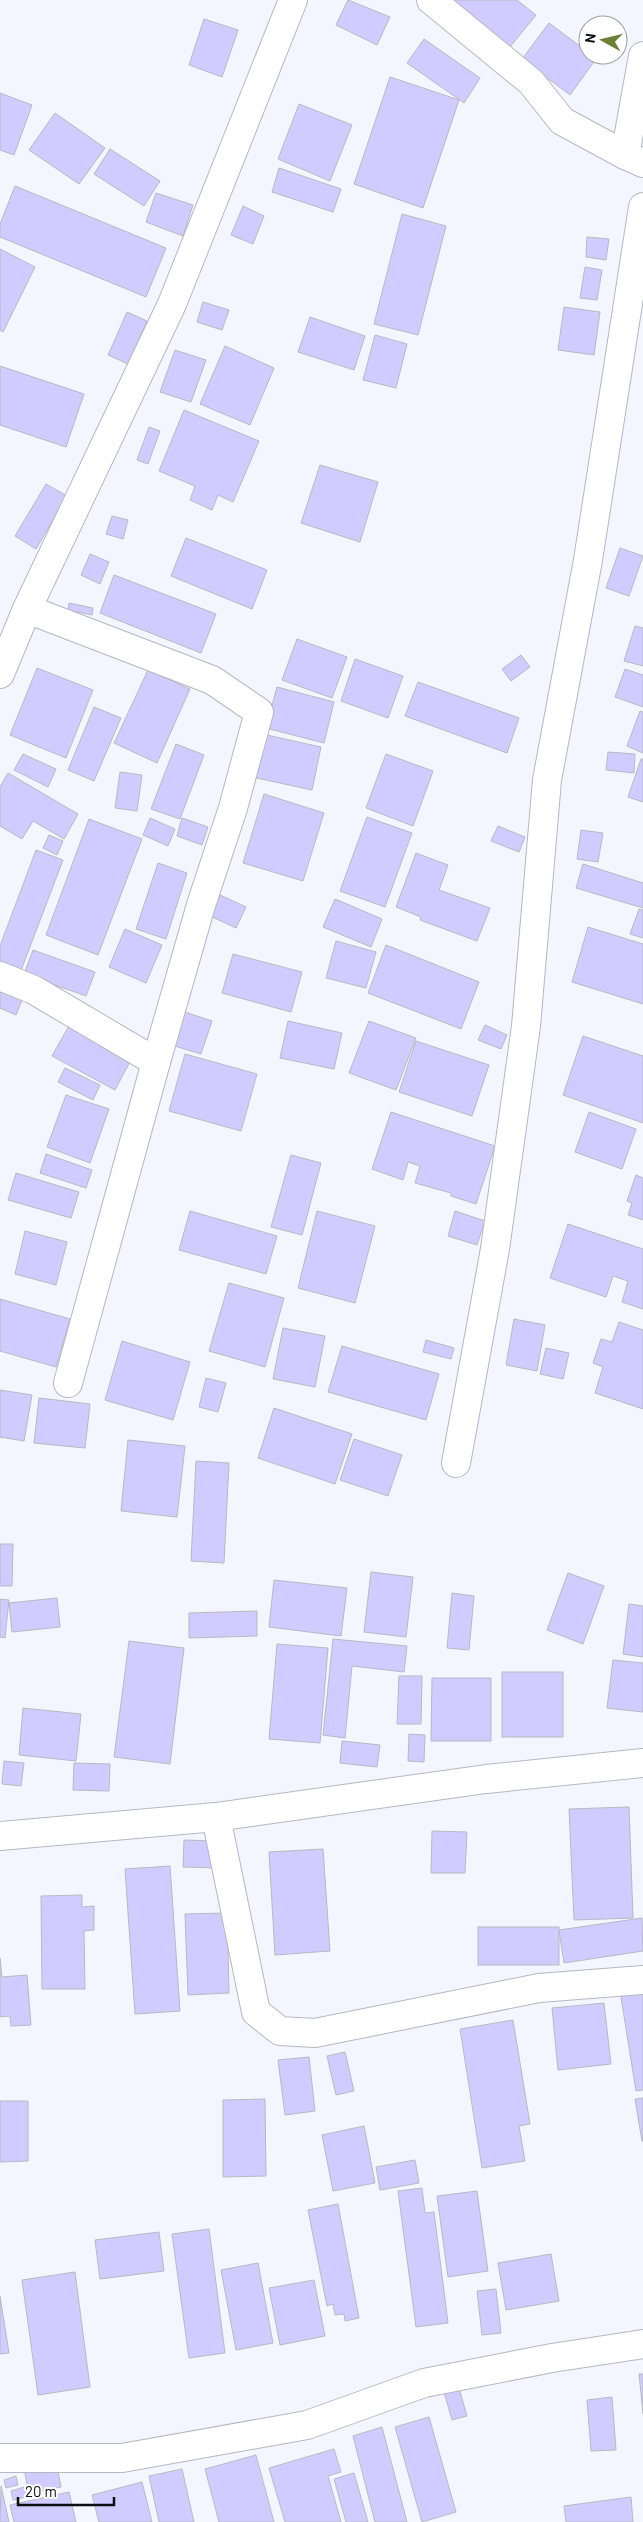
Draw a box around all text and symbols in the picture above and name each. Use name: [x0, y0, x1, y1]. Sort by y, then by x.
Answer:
north arrow: [578, 15, 628, 65]
text: N: [581, 32, 599, 44]
scale bar: [18, 2474, 114, 2506]
text: 20 m: [25, 2482, 57, 2500]

